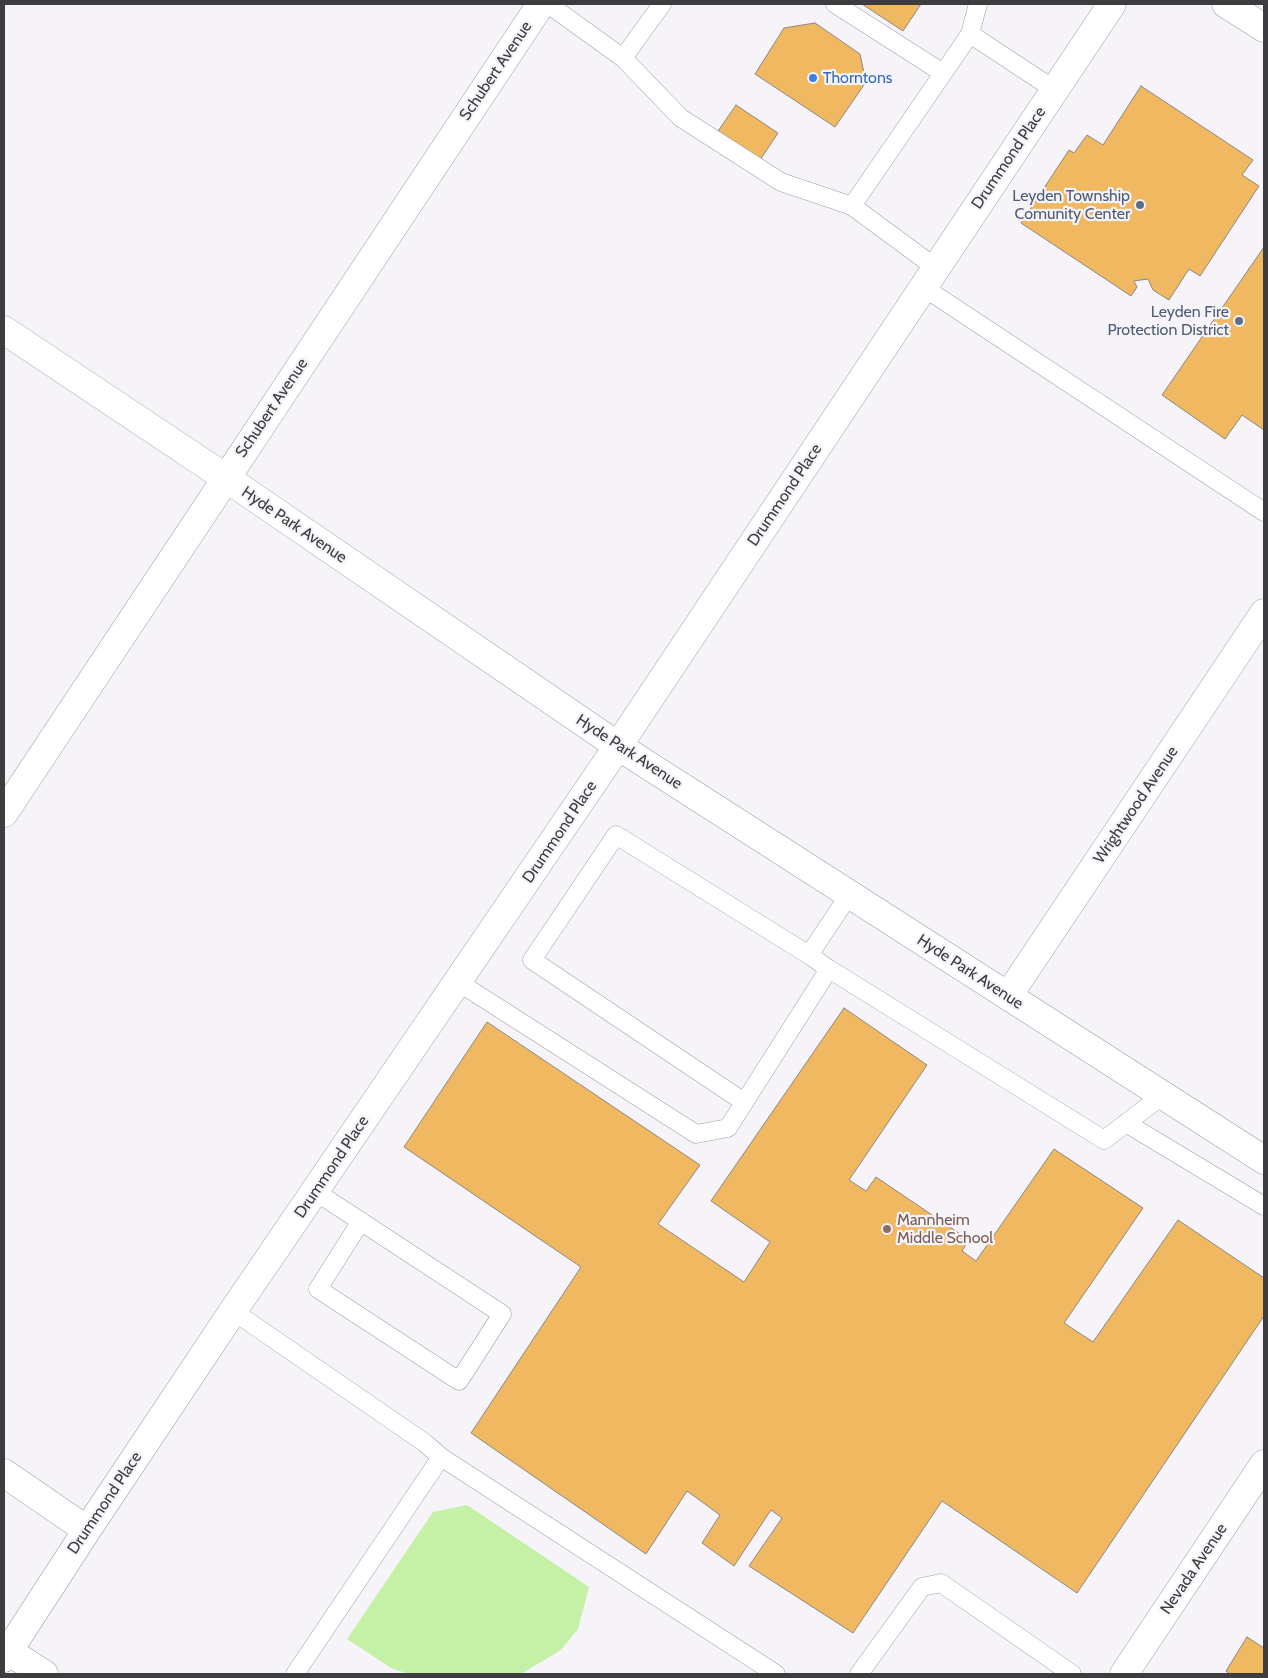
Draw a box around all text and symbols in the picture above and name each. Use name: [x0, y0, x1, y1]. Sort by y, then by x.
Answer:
street label: Schubert Avenue: [456, 18, 536, 124]
place label: Thorntons: [823, 68, 892, 88]
marker: Thorntons: [807, 72, 819, 84]
street label: Drummond Place: [968, 103, 1050, 213]
place label: Leyden Township Comunity Center: [1012, 186, 1130, 224]
marker: Leyden Township Comunity Center: [1134, 199, 1146, 211]
place label: Leyden Fire Protection District: [1107, 302, 1229, 340]
marker: Leyden Fire Protection District: [1233, 315, 1245, 327]
street label: Schubert Avenue: [232, 355, 312, 461]
street label: Drummond Place: [744, 440, 826, 550]
street label: Hyde Park Avenue: [238, 483, 350, 567]
street label: Hyde Park Avenue: [572, 710, 686, 794]
street label: Wrightwood Avenue: [1090, 743, 1182, 867]
street label: Drummond Place: [519, 777, 601, 887]
street label: Hyde Park Avenue: [913, 930, 1027, 1014]
street label: Drummond Place: [291, 1112, 373, 1222]
place label: Mannheim Middle School: [897, 1210, 993, 1248]
marker: Mannheim Middle School: [881, 1223, 893, 1235]
street label: Drummond Place: [64, 1448, 146, 1558]
street label: Nevada Avenue: [1157, 1520, 1231, 1618]

